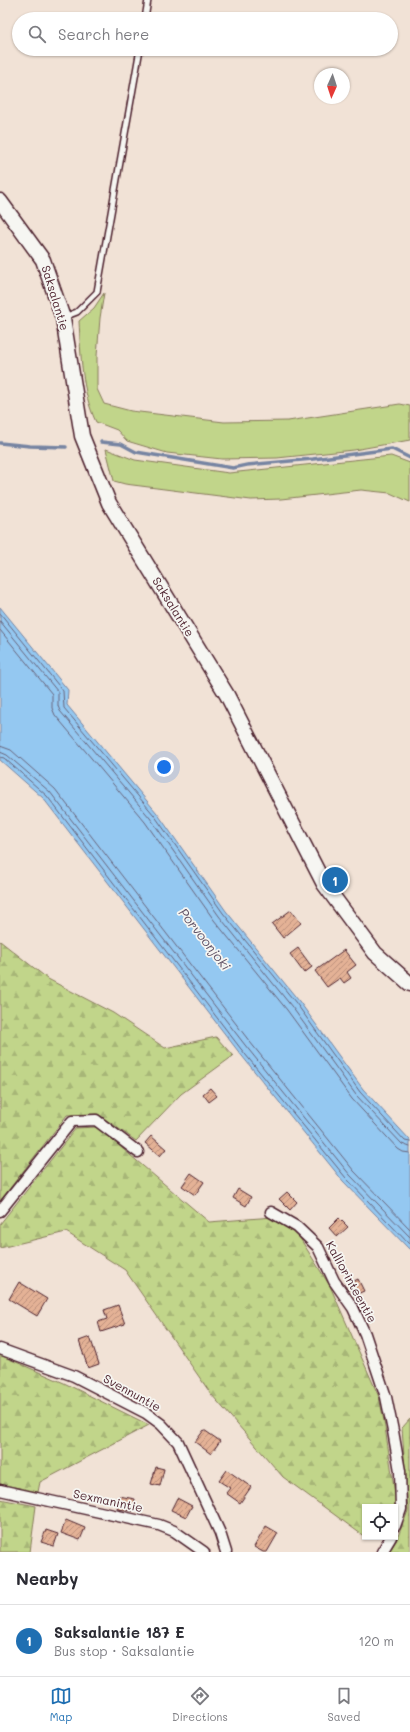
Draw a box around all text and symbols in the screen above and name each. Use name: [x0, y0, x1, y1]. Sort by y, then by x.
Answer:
search box: [12, 12, 398, 56]
icon: search: [26, 23, 48, 45]
text: Search here: [58, 24, 149, 44]
north arrow: [314, 68, 350, 104]
street label: Saksalantie: [38, 263, 73, 332]
street label: Saksalantie: [149, 574, 199, 639]
your location: [154, 757, 174, 777]
pin: 1: [322, 865, 348, 895]
water label: Porvoonjoki: [176, 904, 235, 973]
street label: Kalliorinteentie: [323, 1238, 381, 1325]
street label: Svennuntie: [101, 1370, 164, 1414]
street label: Sexmanintie: [72, 1485, 144, 1515]
map controls: [362, 1504, 398, 1540]
button: locate: [362, 1504, 398, 1540]
text: Nearby: [16, 1567, 78, 1589]
text: Saksalantie 187 E: [54, 1622, 185, 1642]
text: 1: [26, 1632, 32, 1649]
text: 120 m: [358, 1632, 394, 1649]
text: Bus stop · Saksalantie: [54, 1642, 194, 1659]
tab: Map: [50, 1685, 72, 1724]
tab: Directions: [172, 1685, 228, 1724]
tab: Saved: [327, 1685, 360, 1724]

